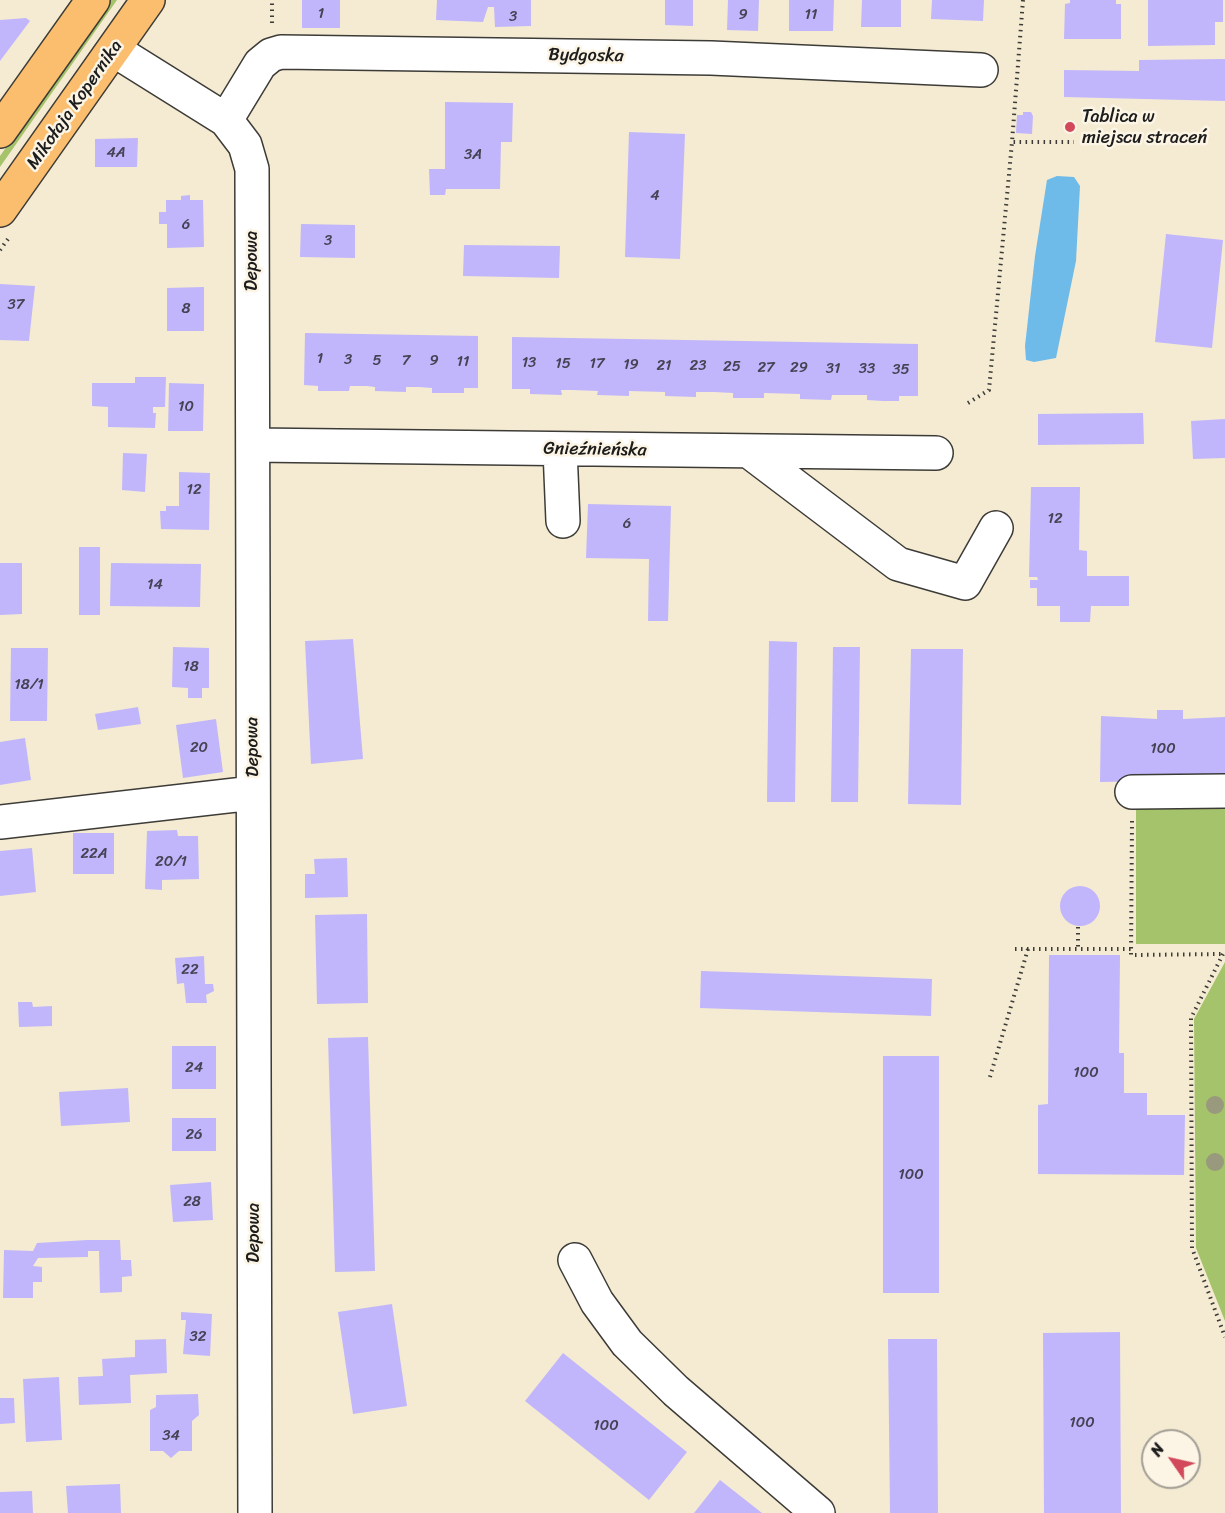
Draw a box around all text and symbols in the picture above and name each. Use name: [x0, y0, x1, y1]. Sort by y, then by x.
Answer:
house number: 1: [318, 5, 324, 23]
house number: 9: [738, 6, 748, 24]
house number: 11: [805, 6, 817, 24]
house number: 3: [509, 8, 517, 26]
street label: Mikołaja Kopernika: [22, 36, 128, 174]
street label: Bydgoska: [548, 45, 624, 67]
place label: Tablica w miejscu straceń: [1082, 106, 1207, 148]
marker: Tablica w miejscu straceń: [1063, 120, 1077, 134]
house number: 4A: [106, 144, 126, 162]
house number: 3A: [464, 146, 482, 164]
house number: 4: [650, 187, 660, 205]
house number: 6: [182, 216, 190, 234]
street label: Depowa: [241, 231, 263, 291]
house number: 3: [324, 232, 332, 250]
house number: 37: [8, 296, 24, 314]
house number: 8: [181, 300, 191, 318]
house number: 1: [317, 350, 323, 368]
house number: 3: [344, 351, 352, 369]
house number: 5: [372, 352, 382, 370]
house number: 7: [402, 352, 410, 370]
house number: 9: [429, 352, 439, 370]
house number: 11: [457, 353, 469, 371]
house number: 13: [522, 354, 536, 372]
house number: 15: [555, 355, 571, 373]
house number: 17: [590, 355, 604, 373]
house number: 19: [623, 356, 639, 374]
house number: 21: [656, 357, 672, 375]
house number: 23: [690, 357, 706, 375]
house number: 25: [723, 358, 741, 376]
house number: 27: [757, 359, 775, 377]
house number: 29: [790, 359, 808, 377]
house number: 31: [826, 360, 840, 378]
house number: 33: [859, 360, 875, 378]
house number: 35: [892, 361, 910, 379]
house number: 10: [178, 398, 194, 416]
street label: Gnieźnieńska: [543, 438, 647, 462]
house number: 12: [186, 481, 202, 499]
house number: 12: [1047, 510, 1063, 528]
house number: 6: [623, 515, 631, 533]
house number: 14: [147, 576, 163, 594]
house number: 18: [183, 658, 199, 676]
house number: 18/1: [14, 676, 44, 694]
street label: Depowa: [242, 717, 264, 777]
house number: 20: [190, 739, 208, 757]
house number: 100: [1150, 740, 1176, 758]
house number: 22A: [80, 845, 108, 863]
house number: 20/1: [155, 853, 187, 871]
house number: 22: [181, 961, 199, 979]
house number: 24: [185, 1059, 203, 1077]
house number: 100: [1073, 1064, 1099, 1082]
house number: 26: [185, 1126, 203, 1144]
house number: 100: [898, 1166, 924, 1184]
house number: 28: [183, 1193, 201, 1211]
street label: Depowa: [243, 1203, 265, 1263]
house number: 32: [190, 1328, 206, 1346]
house number: 100: [1069, 1414, 1095, 1432]
house number: 100: [593, 1417, 619, 1435]
house number: 34: [162, 1427, 180, 1445]
north arrow: [1141, 1429, 1201, 1489]
text: N: [1142, 1437, 1172, 1462]

